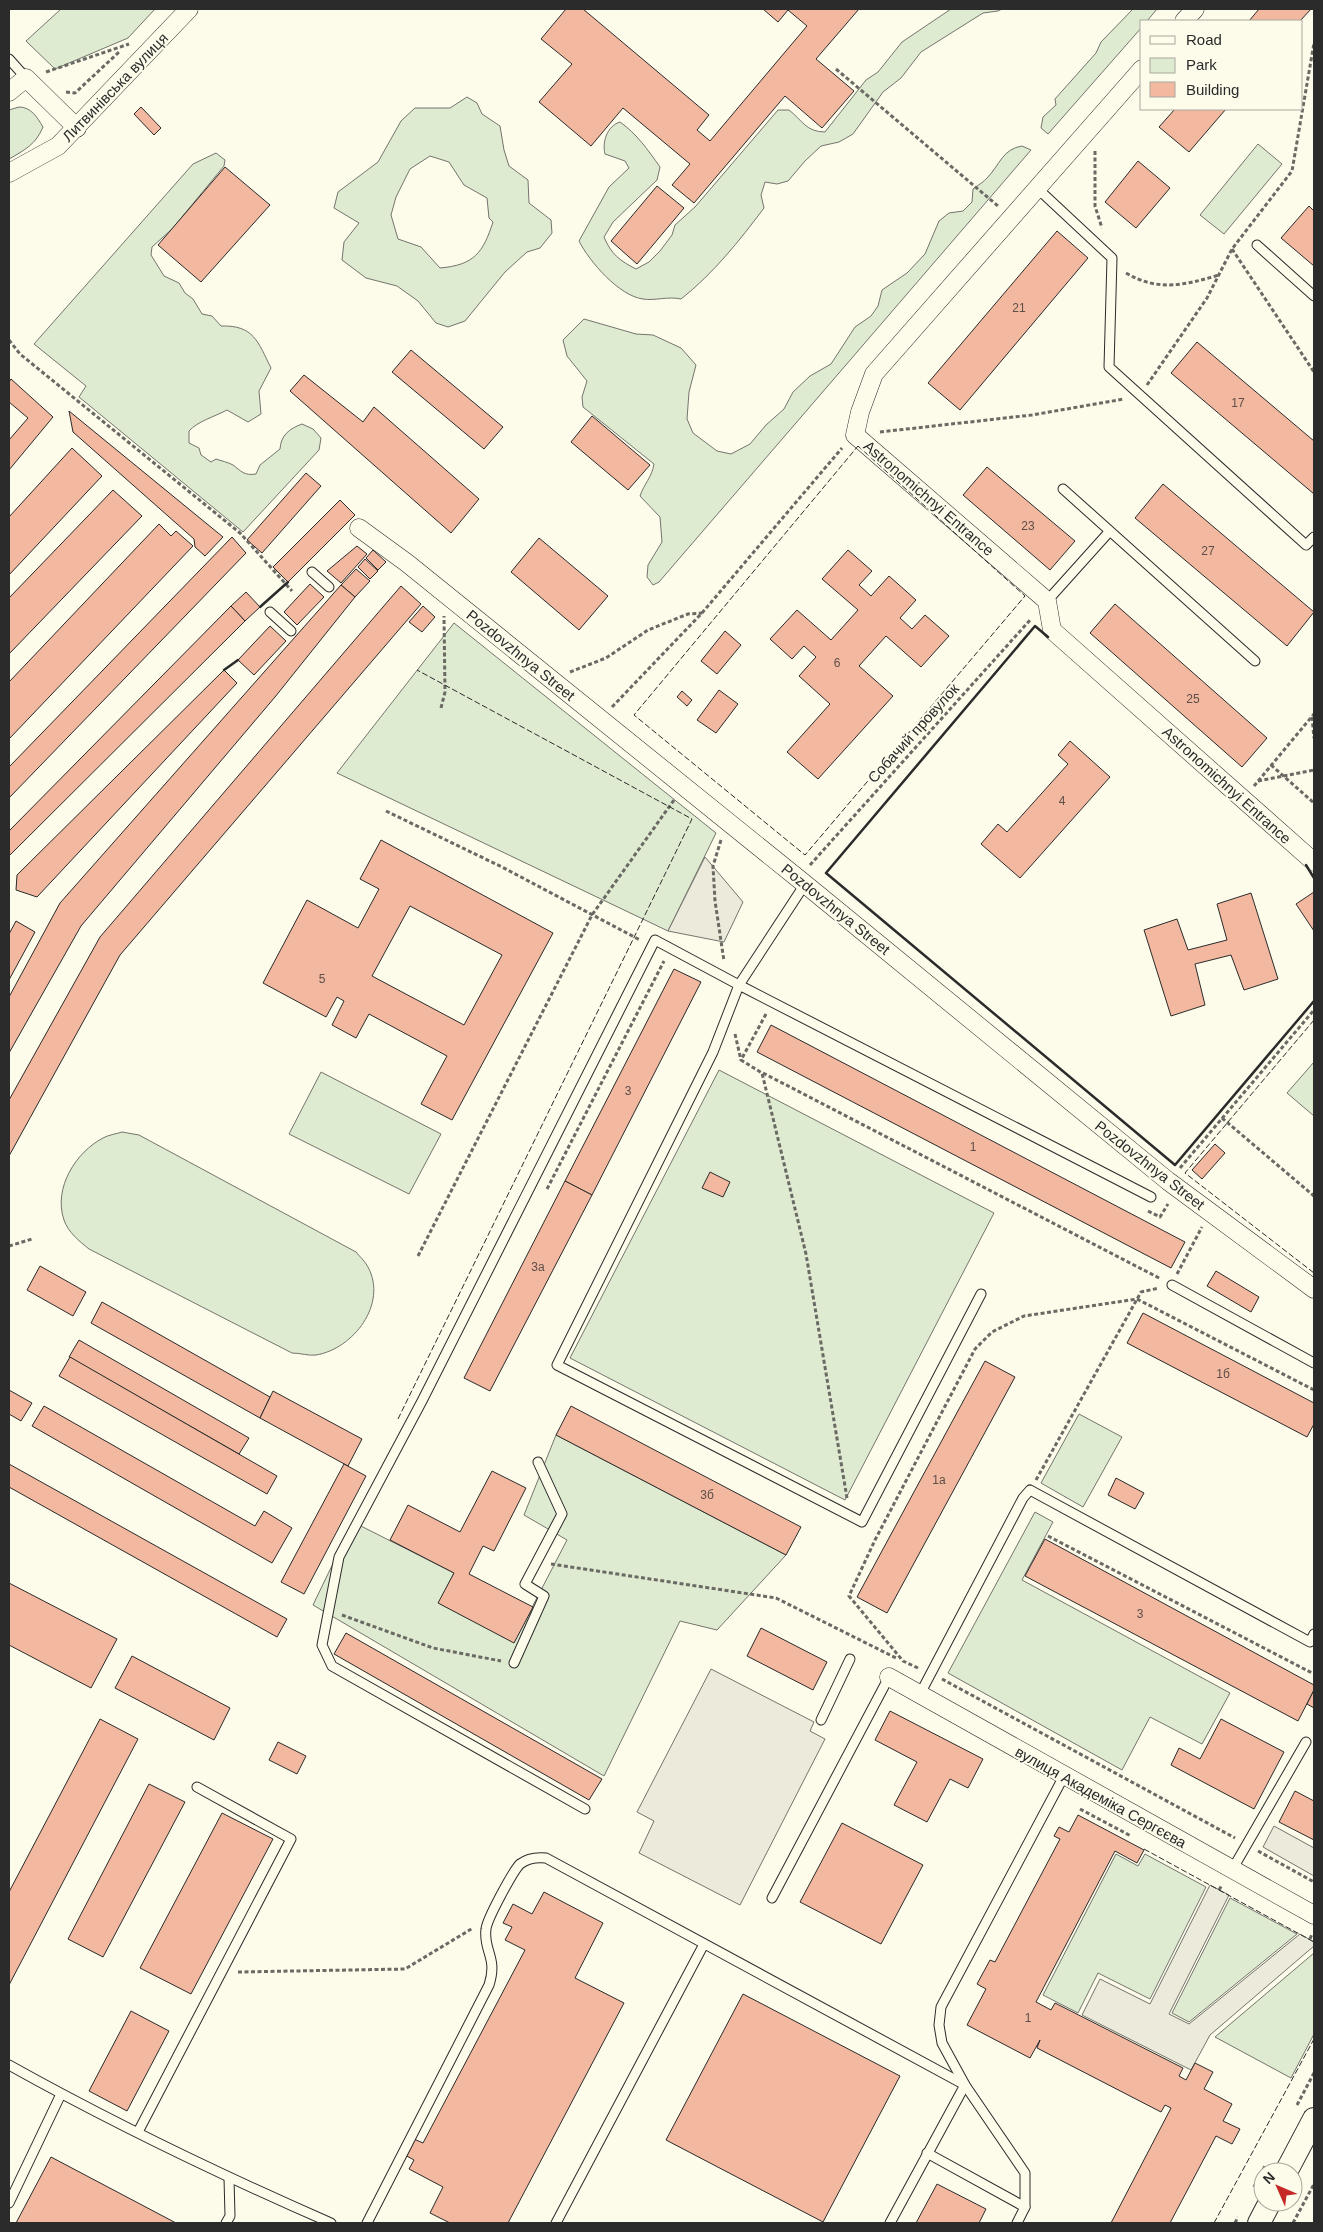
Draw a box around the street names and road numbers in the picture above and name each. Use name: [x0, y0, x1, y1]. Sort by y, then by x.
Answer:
street label: Литвинівська вулиця: [59, 29, 171, 145]
street label: Astronomichnyi Entrance: [860, 437, 998, 559]
street label: Pozdovzhnya Street: [463, 606, 579, 704]
street label: Собачий провулок: [864, 680, 962, 786]
street label: Astronomichnyi Entrance: [1159, 723, 1295, 847]
street label: Pozdovzhnya Street: [778, 860, 894, 958]
street label: Pozdovzhnya Street: [1092, 1117, 1209, 1214]
street label: вулиця Академіка Сергєєва: [1013, 1743, 1190, 1851]

